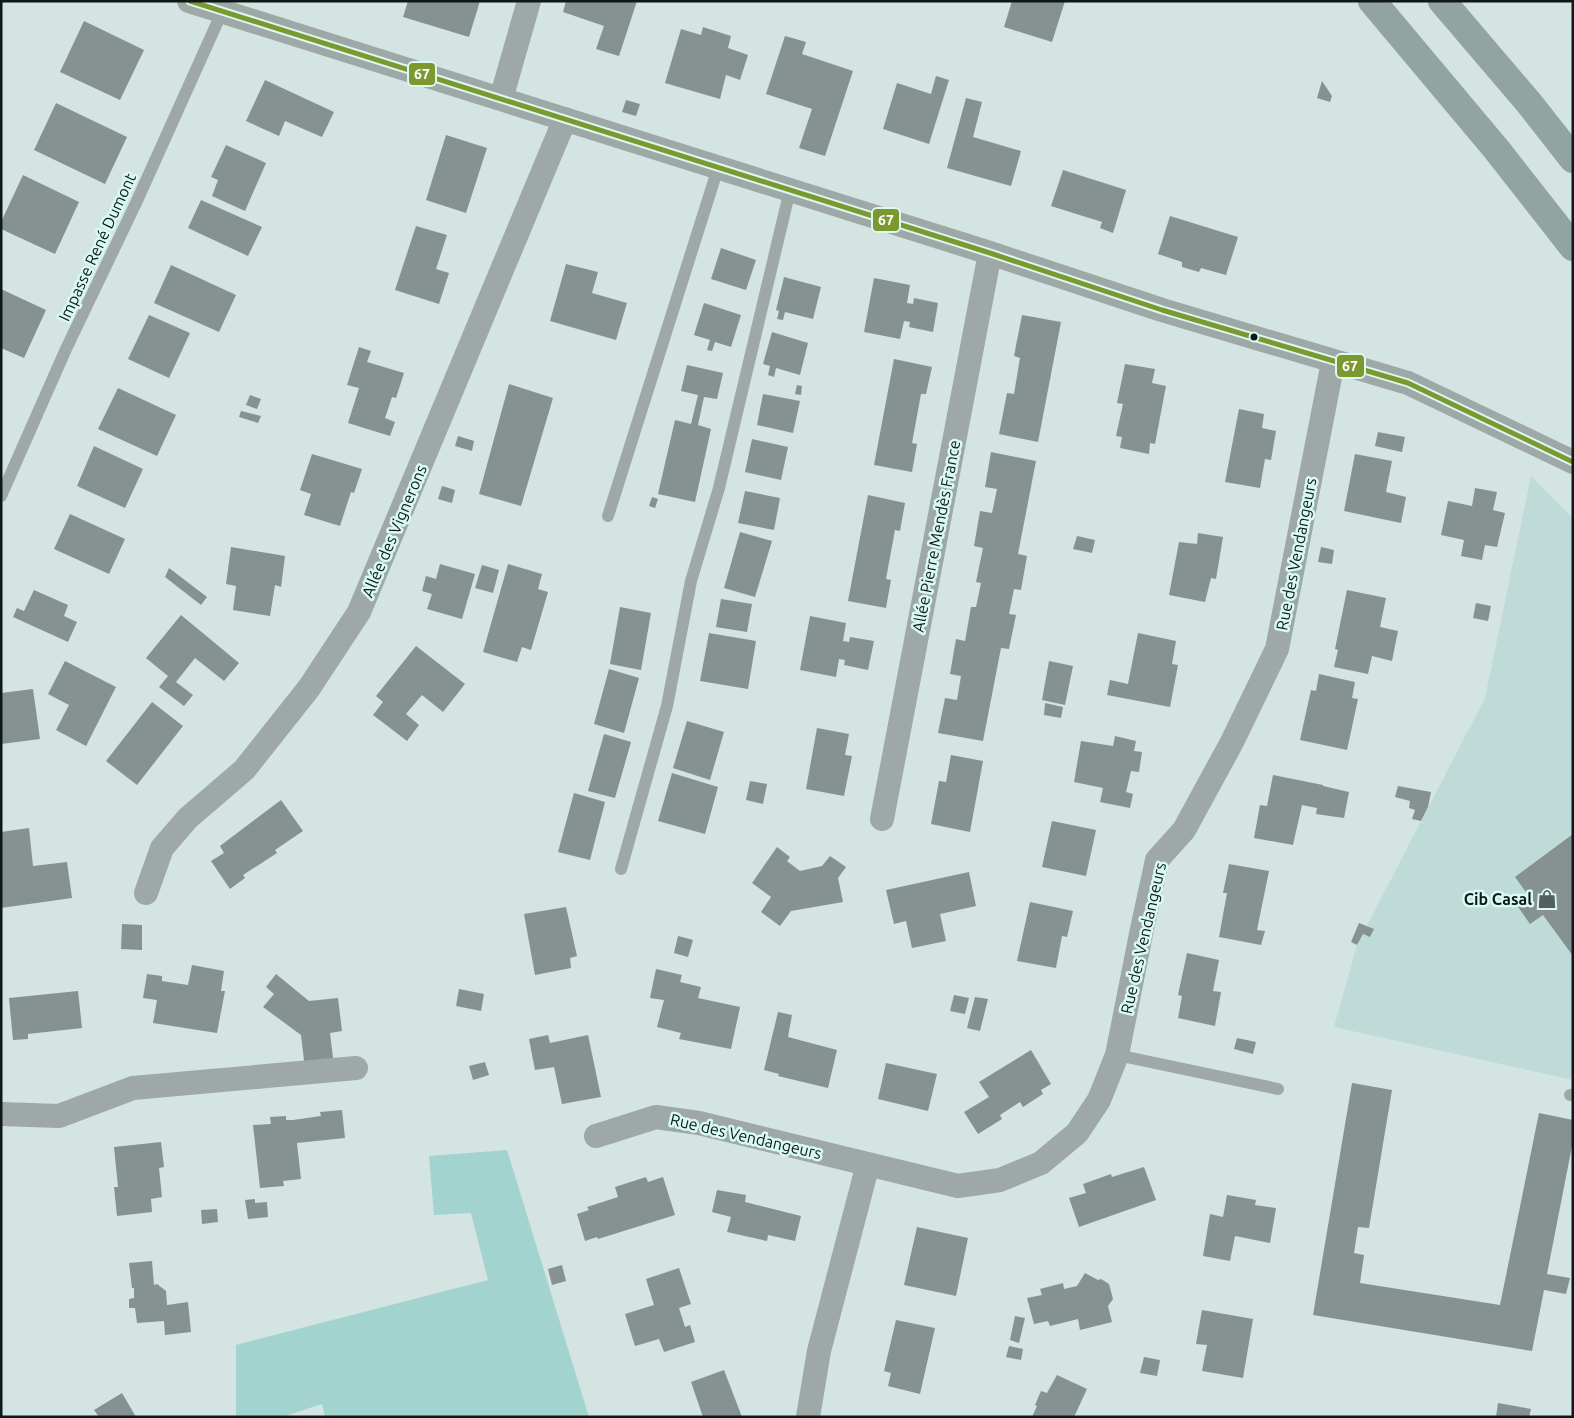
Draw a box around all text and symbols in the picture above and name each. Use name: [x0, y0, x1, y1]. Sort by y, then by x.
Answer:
line badge: 67: [408, 62, 436, 86]
text: 67: [414, 66, 430, 82]
street label: Impasse René Dumont: [55, 169, 140, 324]
line badge: 67: [872, 208, 900, 232]
text: 67: [878, 212, 894, 228]
unlabelled marker: [1249, 332, 1259, 342]
line badge: 67: [1336, 354, 1365, 378]
text: 67: [1342, 358, 1358, 374]
street label: Allée Pierre Mendès France: [909, 438, 963, 634]
street label: Allée des Vignerons: [358, 462, 430, 600]
street label: Rue des Vendangeurs: [1272, 476, 1320, 632]
street label: Rue des Vendangeurs: [1117, 860, 1169, 1015]
shop icon: Cib Casal: [1536, 888, 1558, 910]
place label: Cib Casal: [1464, 890, 1532, 908]
street label: Rue des Vendangeurs: [669, 1110, 824, 1162]

